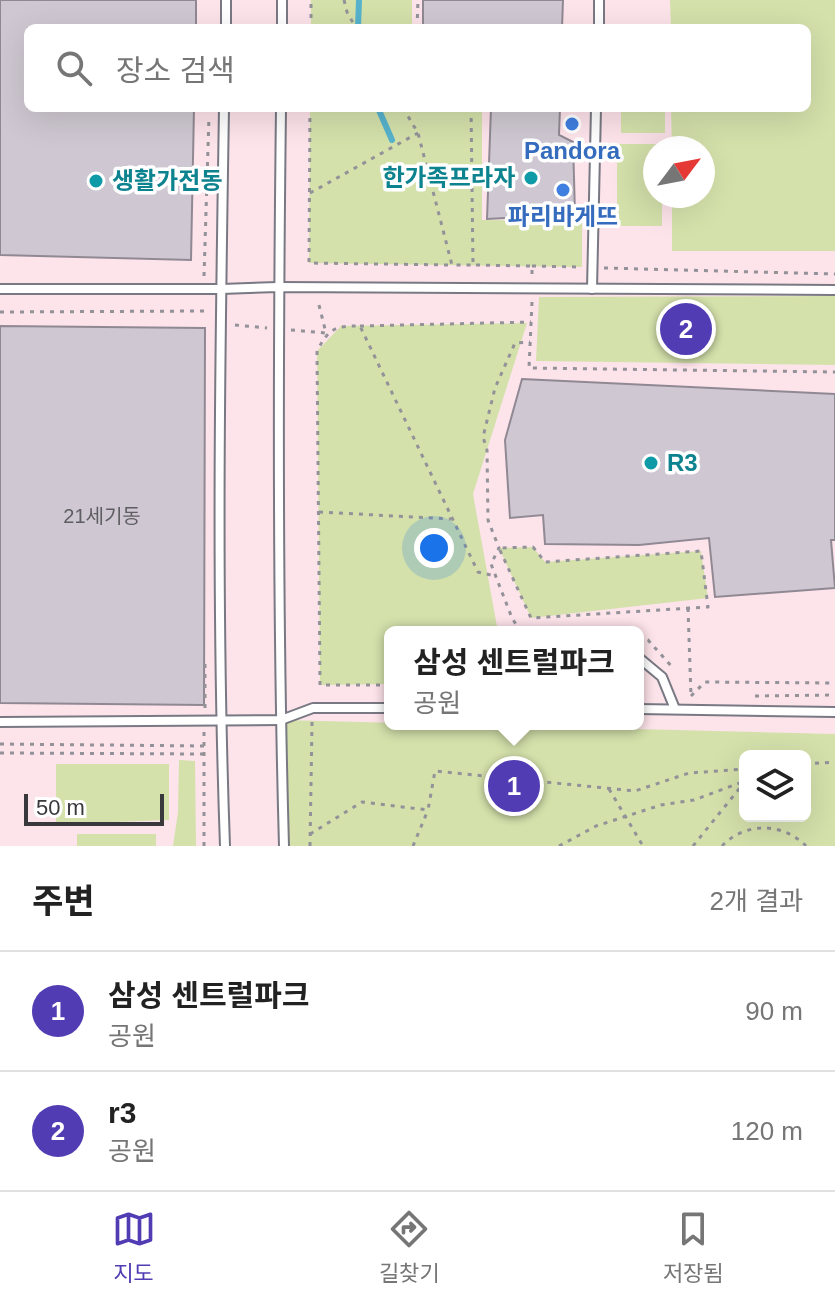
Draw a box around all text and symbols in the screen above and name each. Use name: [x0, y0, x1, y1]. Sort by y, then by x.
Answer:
search box: [24, 24, 811, 112]
icon: search: [52, 46, 96, 90]
text: 장소 검색: [116, 54, 235, 87]
marker: Pandora: [563, 115, 581, 133]
north arrow: [643, 136, 715, 208]
place label: Pandora: [524, 137, 621, 164]
place label: 한가족프라자: [383, 164, 515, 191]
place label: 생활가전동: [112, 167, 222, 194]
marker: 한가족프라자: [522, 169, 540, 187]
marker: 생활가전동: [87, 172, 105, 190]
marker: 파리바게뜨: [554, 181, 572, 199]
place label: 파리바게뜨: [508, 203, 618, 230]
pin: 2: [660, 299, 712, 359]
place label: R3: [667, 449, 698, 476]
marker: R3: [642, 454, 660, 472]
house number: 21세기동: [63, 505, 141, 527]
your location: [414, 528, 454, 568]
popup: [384, 626, 644, 730]
text: 삼성 센트럴파크: [413, 646, 615, 679]
text: 공원: [413, 688, 461, 718]
map controls: [739, 750, 811, 822]
button: layers: [739, 750, 811, 822]
pin: 1: [488, 756, 540, 816]
scale bar: [24, 790, 164, 826]
text: 50 m: [36, 795, 85, 820]
text: 주변: [32, 882, 95, 920]
text: 2개 결과: [710, 886, 803, 916]
text: 삼성 센트럴파크: [108, 979, 310, 1012]
text: 1: [51, 996, 65, 1026]
text: 90 m: [745, 996, 803, 1026]
text: 공원: [108, 1021, 156, 1051]
text: r3: [108, 1096, 136, 1129]
text: 2: [51, 1116, 65, 1146]
text: 120 m: [731, 1116, 803, 1146]
text: 공원: [108, 1136, 156, 1166]
tab: 지도: [112, 1207, 156, 1287]
tab: 길찾기: [379, 1207, 439, 1287]
tab: 저장됨: [663, 1207, 723, 1287]

